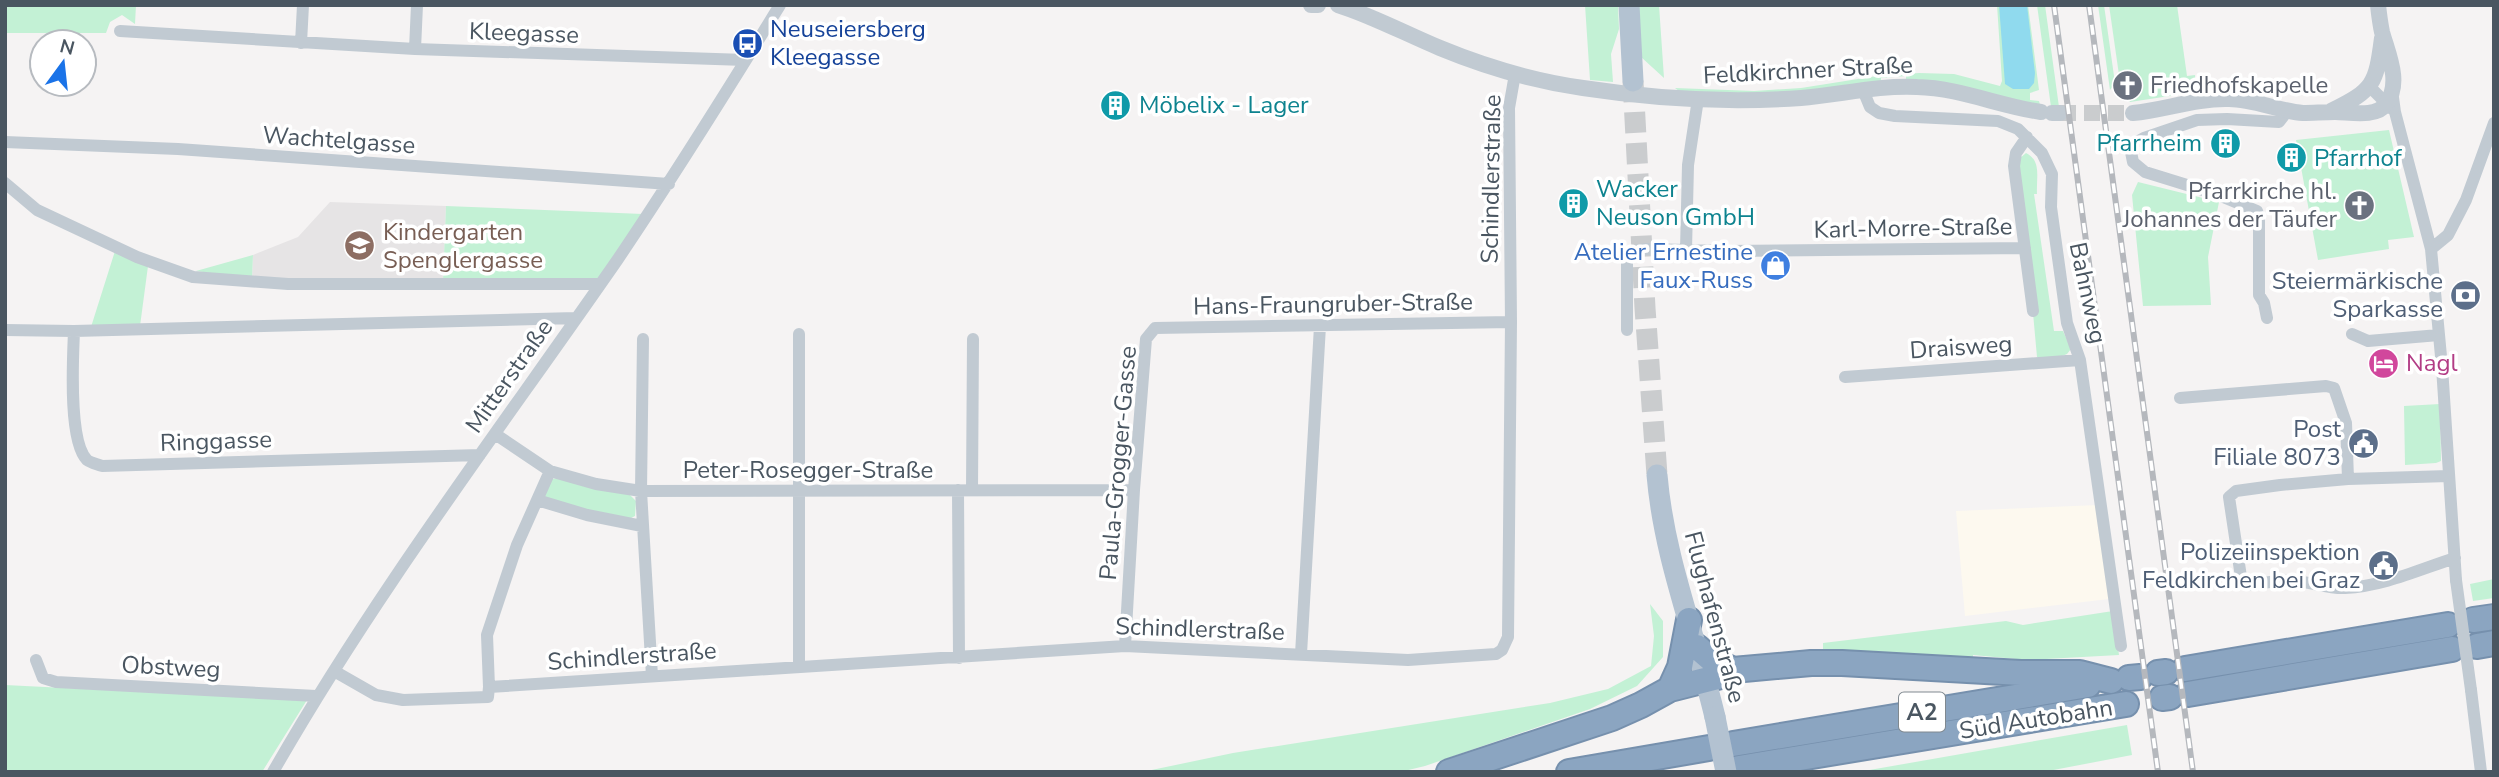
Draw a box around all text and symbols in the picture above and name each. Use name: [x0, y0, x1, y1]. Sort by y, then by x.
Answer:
place label: Neuseiersberg Kleegasse: [770, 13, 926, 73]
street label: Kleegasse: [468, 15, 580, 51]
bus stop icon: Neuseiersberg Kleegasse: [730, 26, 764, 60]
north arrow: [28, 28, 98, 98]
text: N: [57, 33, 77, 62]
street label: Feldkirchner Straße: [1702, 49, 1914, 91]
church icon: Friedhofskapelle: [2110, 68, 2144, 102]
place label: Friedhofskapelle: [2150, 69, 2328, 101]
building icon: Möbelix - Lager: [1099, 88, 1133, 122]
place label: Möbelix - Lager: [1139, 89, 1309, 121]
street label: Schindlerstraße: [1474, 94, 1508, 264]
street label: Wachtelgasse: [261, 119, 417, 161]
building icon: Pfarrheim: [2208, 126, 2242, 160]
place label: Pfarrheim: [2097, 127, 2202, 159]
building icon: Pfarrhof: [2274, 141, 2308, 175]
place label: Pfarrhof: [2314, 142, 2403, 174]
place label: Wacker Neuson GmbH: [1596, 173, 1755, 233]
place label: Pfarrkirche hl. Johannes der Täufer: [2121, 175, 2337, 235]
building icon: Wacker Neuson GmbH: [1556, 186, 1590, 220]
church icon: Pfarrkirche hl. Johannes der Täufer: [2343, 188, 2377, 222]
street label: Karl-Morre-Straße: [1813, 210, 2013, 246]
place label: Kindergarten Spenglergasse: [383, 216, 543, 276]
school or university icon: Kindergarten Spenglergasse: [343, 229, 377, 263]
place label: Atelier Ernestine Faux-Russ: [1574, 236, 1753, 296]
street label: Bahnweg: [2062, 239, 2114, 347]
shop icon: Atelier Ernestine Faux-Russ: [1759, 249, 1793, 283]
place label: Steiermärkische Sparkasse: [2272, 265, 2443, 325]
bank icon: Steiermärkische Sparkasse: [2449, 278, 2483, 312]
street label: Hans-Fraungruber-Straße: [1193, 286, 1473, 322]
street label: Mitterstraße: [458, 313, 560, 439]
street label: Draisweg: [1909, 327, 2013, 367]
street label: Paula-Grogger-Gasse: [1092, 344, 1144, 582]
hotel icon: Nagl: [2366, 346, 2400, 380]
place label: Nagl: [2406, 347, 2458, 379]
place label: Post Filiale 8073: [2213, 413, 2342, 473]
street label: Ringgasse: [159, 423, 273, 459]
public building icon: Post Filiale 8073: [2347, 426, 2381, 460]
street label: Peter-Rosegger-Straße: [683, 454, 933, 486]
street label: Flughafenstraße: [1677, 528, 1753, 706]
place label: Polizeiinspektion Feldkirchen bei Graz: [2142, 536, 2360, 596]
public building icon: Polizeiinspektion Feldkirchen bei Graz: [2366, 549, 2400, 583]
street label: Schindlerstraße: [1115, 610, 1285, 648]
street label: Schindlerstraße: [546, 634, 718, 678]
street label: Obstweg: [121, 648, 221, 686]
street label: Süd Autobahn: [1957, 691, 2115, 747]
road number: A2: [1899, 692, 1945, 732]

